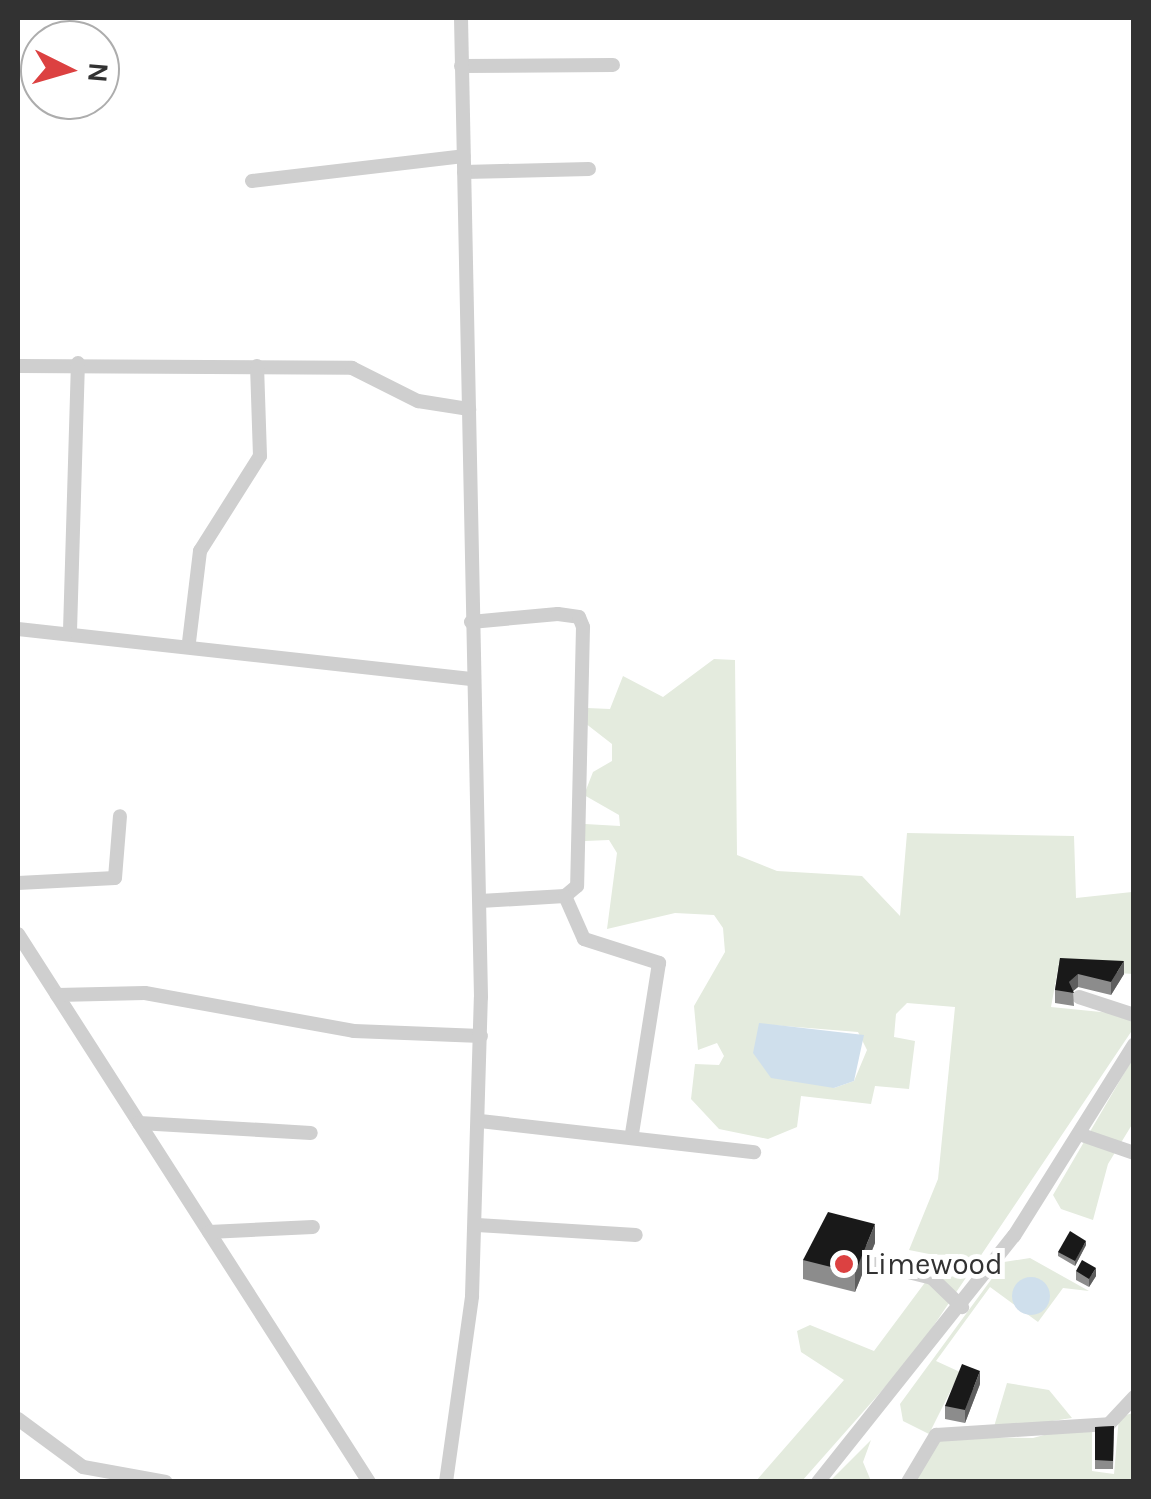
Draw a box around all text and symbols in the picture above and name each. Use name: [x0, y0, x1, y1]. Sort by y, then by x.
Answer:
north arrow: [20, 20, 120, 120]
text: N: [81, 61, 116, 84]
place label: Limewood: [864, 1246, 1003, 1282]
marker: Limewood: [833, 1253, 855, 1275]

